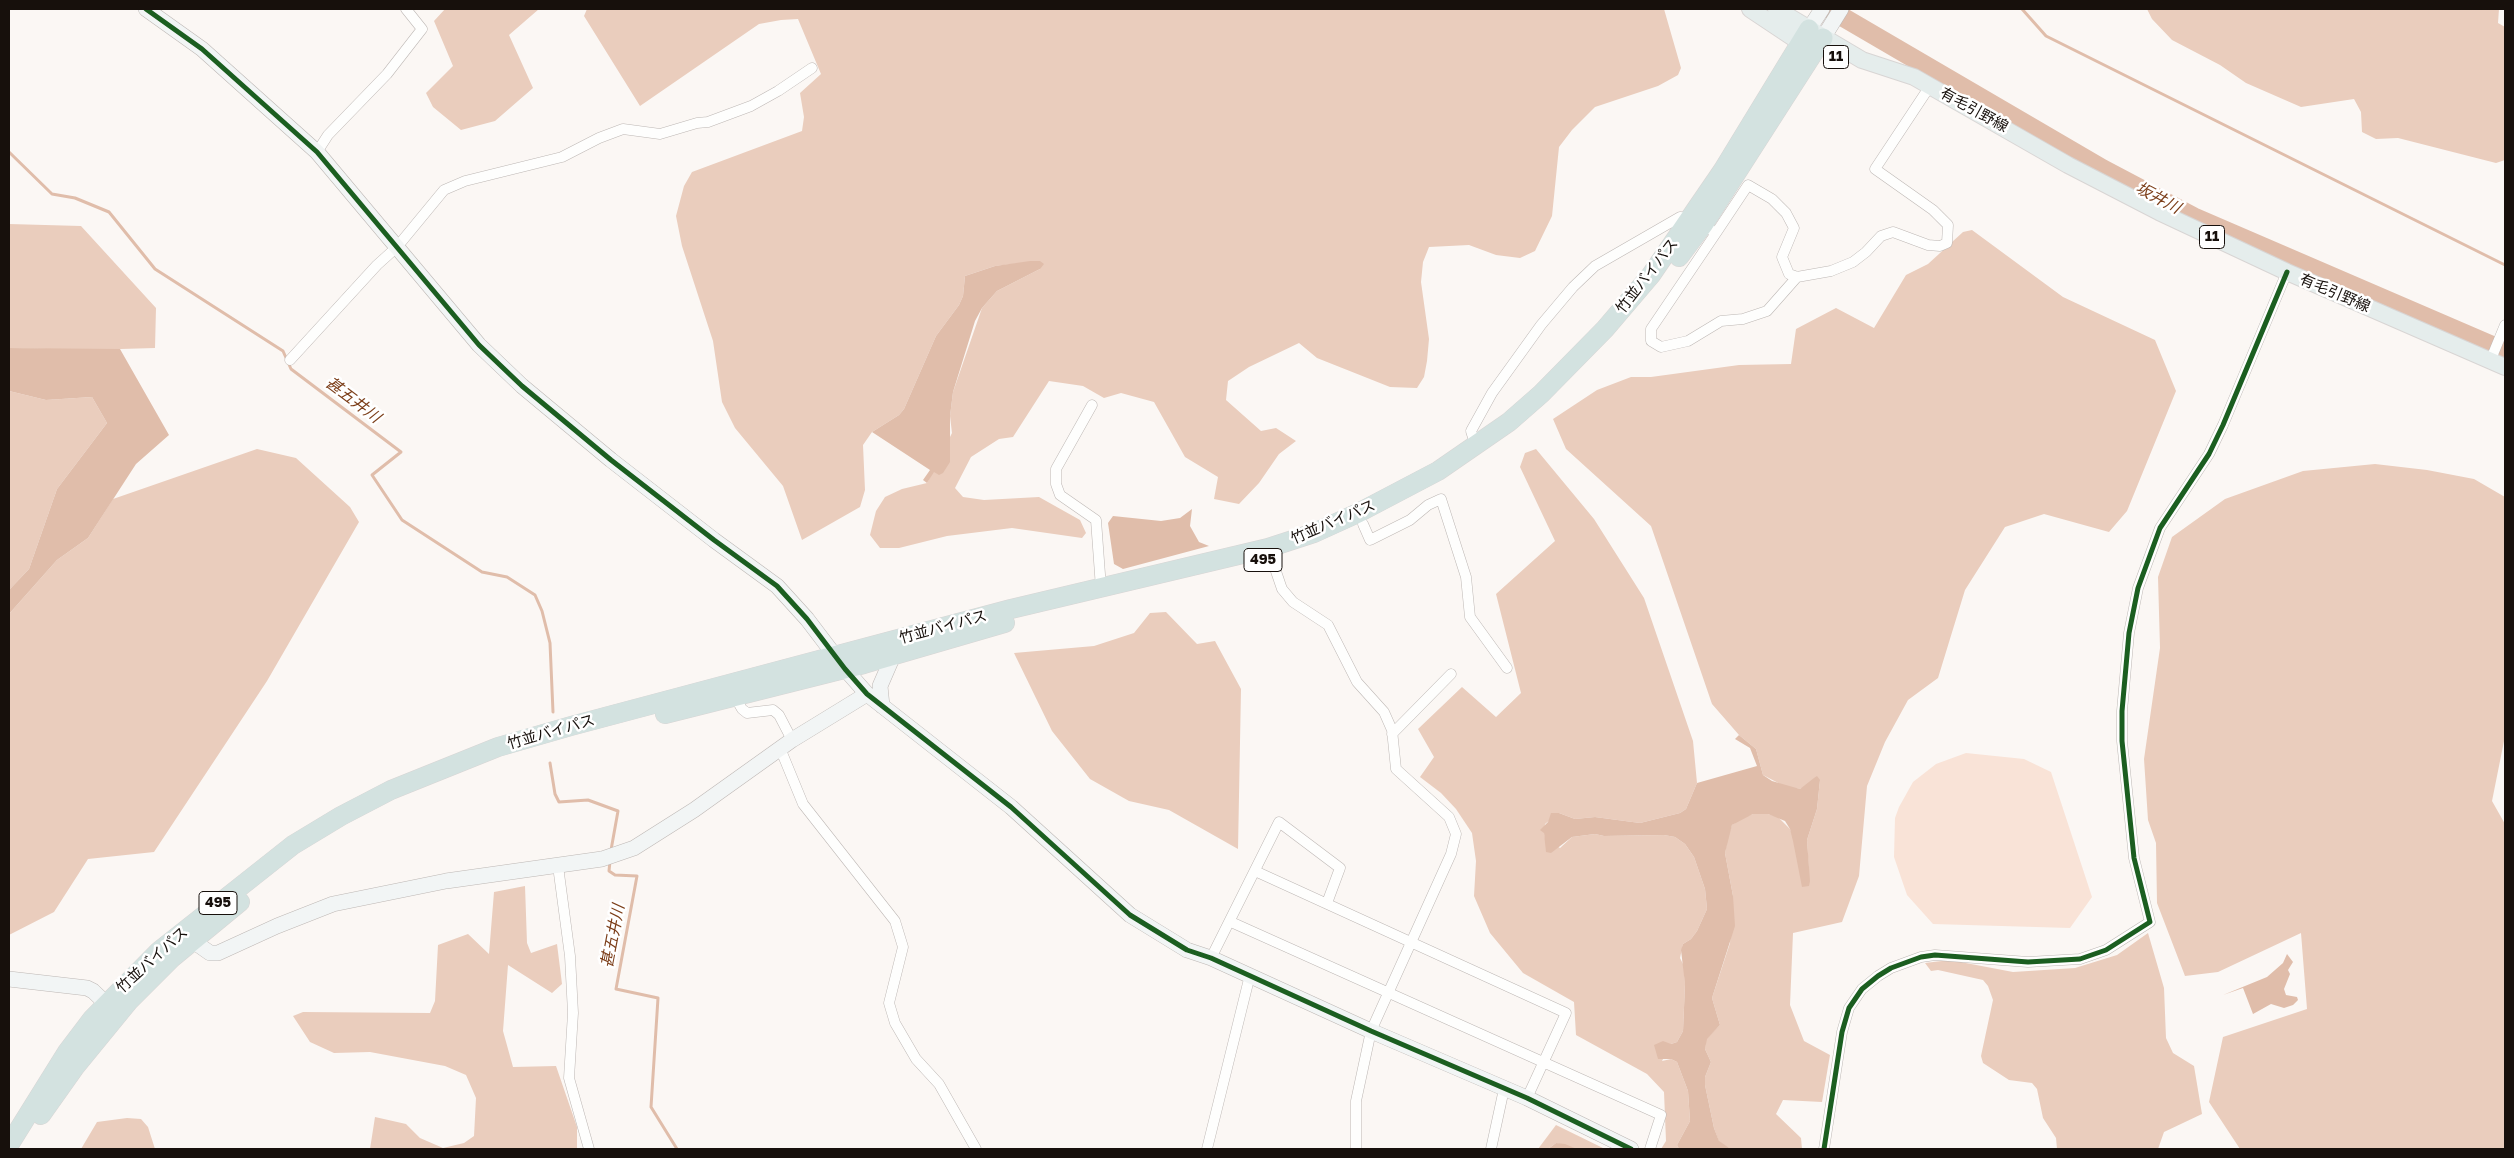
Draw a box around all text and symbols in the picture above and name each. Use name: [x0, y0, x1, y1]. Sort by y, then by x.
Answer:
road number: 11: [1824, 46, 1848, 68]
street label: 有毛引野線: [1937, 84, 2011, 136]
water label: 坂井川: [2132, 178, 2184, 218]
road number: 11: [2200, 226, 2224, 248]
street label: 竹並バイパス: [1612, 235, 1682, 317]
street label: 有毛引野線: [2297, 270, 2373, 316]
water label: 甚五井川: [322, 373, 384, 427]
street label: 竹並バイパス: [1288, 496, 1378, 548]
road number: 495: [1244, 548, 1282, 572]
street label: 竹並バイパス: [897, 607, 989, 647]
street label: 竹並バイパス: [505, 711, 597, 753]
road number: 495: [199, 891, 237, 914]
water label: 甚五井川: [597, 903, 629, 969]
street label: 竹並バイパス: [113, 923, 191, 997]

